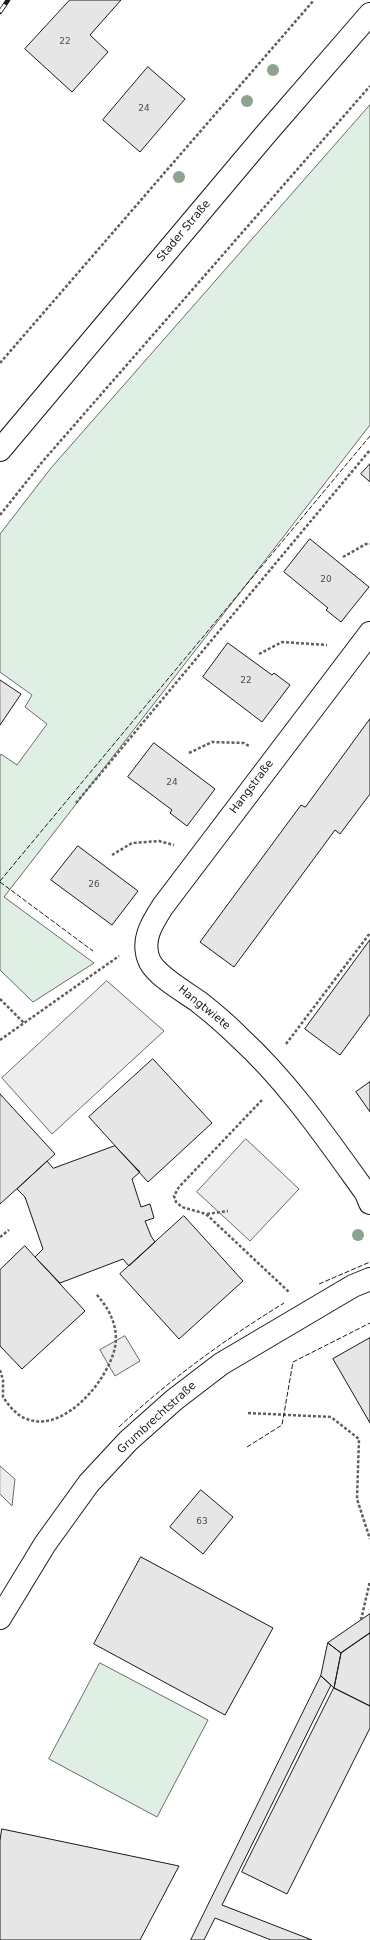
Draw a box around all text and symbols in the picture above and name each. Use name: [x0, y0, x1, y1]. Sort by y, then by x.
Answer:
house number: 22: [59, 37, 71, 47]
house number: 24: [138, 104, 150, 114]
street label: Stader Straße: [154, 198, 214, 264]
house number: 20: [320, 575, 332, 585]
house number: 22: [240, 676, 252, 686]
street label: Hangstraße: [227, 757, 277, 817]
house number: 24: [166, 778, 178, 788]
house number: 26: [88, 880, 100, 890]
street label: Hangtwiete: [175, 983, 233, 1033]
street label: Grumbrechtstraße: [115, 1379, 199, 1457]
house number: 63: [196, 1517, 208, 1527]

